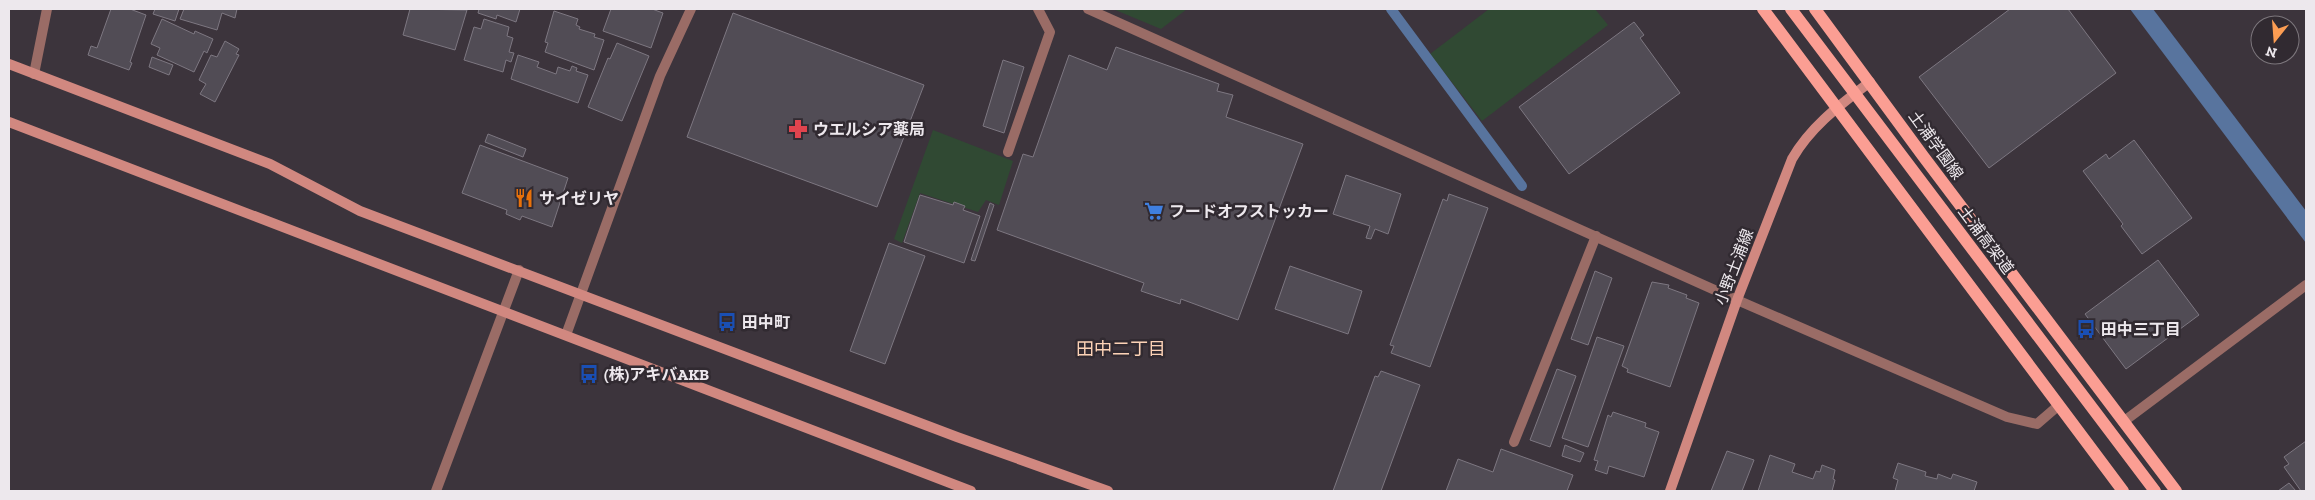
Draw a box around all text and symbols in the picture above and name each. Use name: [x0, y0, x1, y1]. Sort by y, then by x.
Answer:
north arrow: [2250, 15, 2300, 65]
text: N: [2263, 42, 2279, 62]
street label: 土浦学園線: [1905, 107, 1967, 183]
pharmacy icon: ウエルシア薬局: [787, 118, 809, 140]
place label: ウエルシア薬局: [813, 120, 925, 139]
restaurant icon: サイゼリヤ: [513, 187, 535, 209]
place label: サイゼリヤ: [539, 189, 619, 208]
supermarket icon: フードオフストッカー: [1143, 200, 1165, 222]
place label: フードオフストッカー: [1169, 202, 1329, 221]
street label: 土浦高架道: [1954, 202, 2018, 278]
street label: 小野土浦線: [1711, 226, 1757, 308]
bus stop icon: 田中町: [716, 311, 738, 333]
place label: 田中町: [742, 313, 790, 332]
bus stop icon: 田中三丁目: [2075, 318, 2097, 340]
place label: 田中三丁目: [2101, 320, 2181, 339]
district label: 田中二丁目: [1076, 338, 1166, 360]
bus stop icon: (株)アキバAKB: [578, 363, 600, 385]
place label: (株)アキバAKB: [604, 365, 709, 384]

